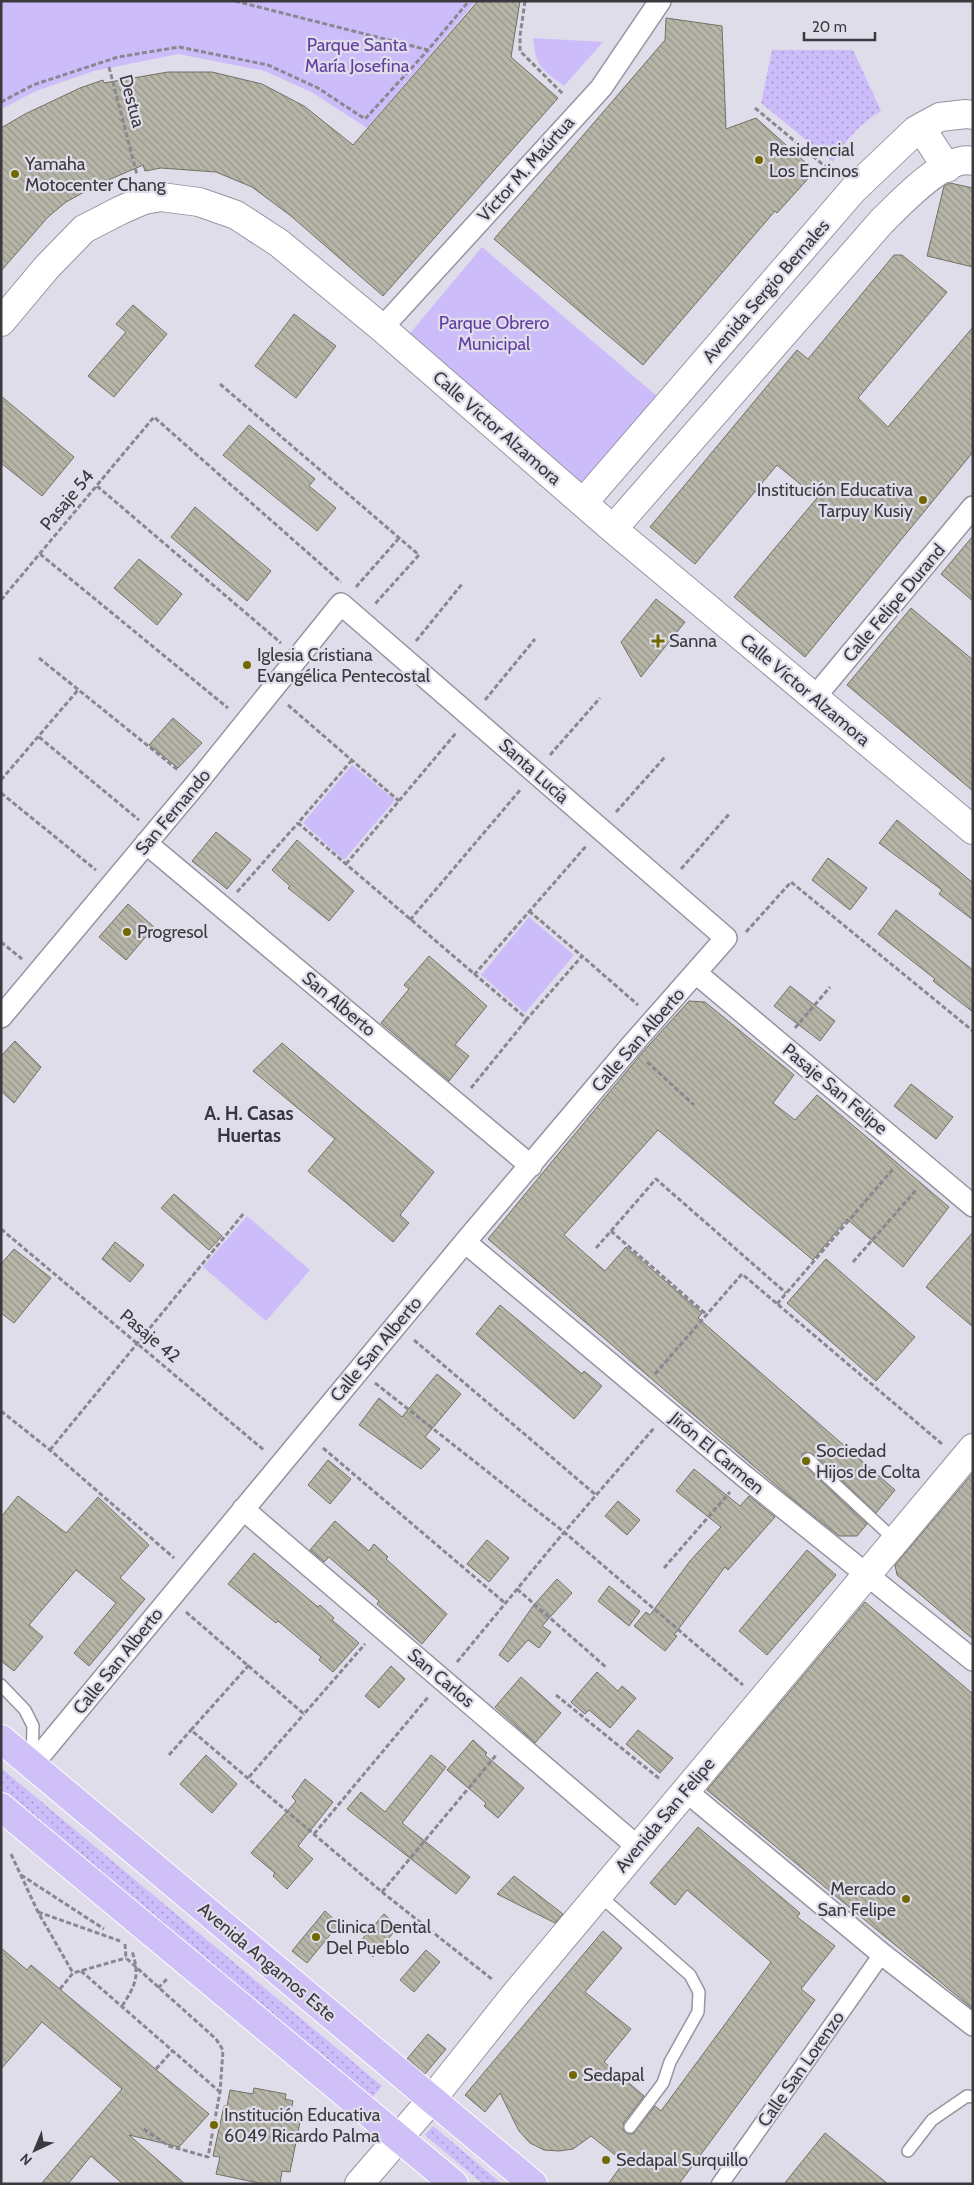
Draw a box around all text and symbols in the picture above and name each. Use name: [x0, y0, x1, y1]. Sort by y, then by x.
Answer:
scale bar: [804, 10, 875, 42]
text: 20 m: [812, 18, 847, 36]
park label: Parque Santa María Josefina: [305, 34, 410, 77]
street label: Destua: [114, 72, 150, 130]
street label: Víctor M. Maúrtua: [473, 112, 579, 226]
place label: Residencial Los Encinos: [769, 139, 859, 182]
place label: Yamaha Motocenter Chang: [24, 153, 167, 196]
marker: Residencial Los Encinos: [753, 154, 765, 166]
marker: Yamaha Motocenter Chang: [9, 168, 21, 180]
street label: Avenida Sergio Bernales: [698, 215, 834, 367]
park label: Parque Obrero Municipal: [439, 312, 549, 355]
street label: Calle Víctor Alzamora: [428, 366, 566, 490]
street label: Pasaje 54: [35, 465, 99, 535]
place label: Institución Educativa Tarpuy Kusiy: [757, 479, 913, 522]
marker: Institución Educativa Tarpuy Kusiy: [917, 494, 929, 506]
street label: Calle Felipe Durand: [838, 540, 950, 666]
street label: Calle Víctor Alzamora: [735, 629, 875, 751]
place label: Sanna: [669, 630, 717, 652]
marker: Sanna: [651, 634, 665, 648]
place label: Iglesia Cristiana Evangélica Pentecostal: [257, 644, 431, 687]
marker: Iglesia Cristiana Evangélica Pentecostal: [241, 659, 253, 671]
street label: Santa Lucía: [494, 734, 574, 808]
street label: San Fernando: [131, 764, 215, 859]
place label: Progresol: [137, 921, 208, 943]
marker: Progresol: [121, 926, 133, 938]
street label: San Alberto: [298, 967, 380, 1041]
street label: Calle San Alberto: [587, 983, 689, 1097]
street label: Pasaje San Felipe: [778, 1039, 892, 1139]
district label: A. H. Casas Huertas: [204, 1102, 294, 1147]
street label: Calle San Alberto: [326, 1292, 426, 1406]
street label: Pasaje 42: [115, 1305, 185, 1367]
street label: Jirón El Carmen: [665, 1406, 769, 1499]
place label: Sociedad Hijos de Colta: [816, 1440, 921, 1483]
marker: Sociedad Hijos de Colta: [800, 1455, 812, 1467]
street label: Calle San Alberto: [68, 1603, 168, 1719]
street label: San Carlos: [403, 1644, 479, 1712]
street label: Avenida San Felipe: [611, 1753, 719, 1877]
place label: Mercado San Felipe: [818, 1878, 896, 1921]
marker: Mercado San Felipe: [900, 1893, 912, 1905]
street label: Avenida Angamos Este: [194, 1898, 340, 2026]
place label: Clinica Dental Del Pueblo: [326, 1916, 432, 1959]
marker: Clinica Dental Del Pueblo: [310, 1931, 322, 1943]
street label: Calle San Lorenzo: [753, 2007, 849, 2131]
place label: Sedapal: [583, 2064, 645, 2086]
marker: Sedapal: [567, 2069, 579, 2081]
place label: Institución Educativa 6049 Ricardo Palma: [224, 2104, 381, 2147]
marker: Institución Educativa 6049 Ricardo Palma: [208, 2119, 220, 2131]
north arrow: [10, 2125, 60, 2175]
text: N: [16, 2149, 36, 2169]
place label: Sedapal Surquillo: [616, 2149, 748, 2171]
marker: Sedapal Surquillo: [600, 2154, 612, 2166]

